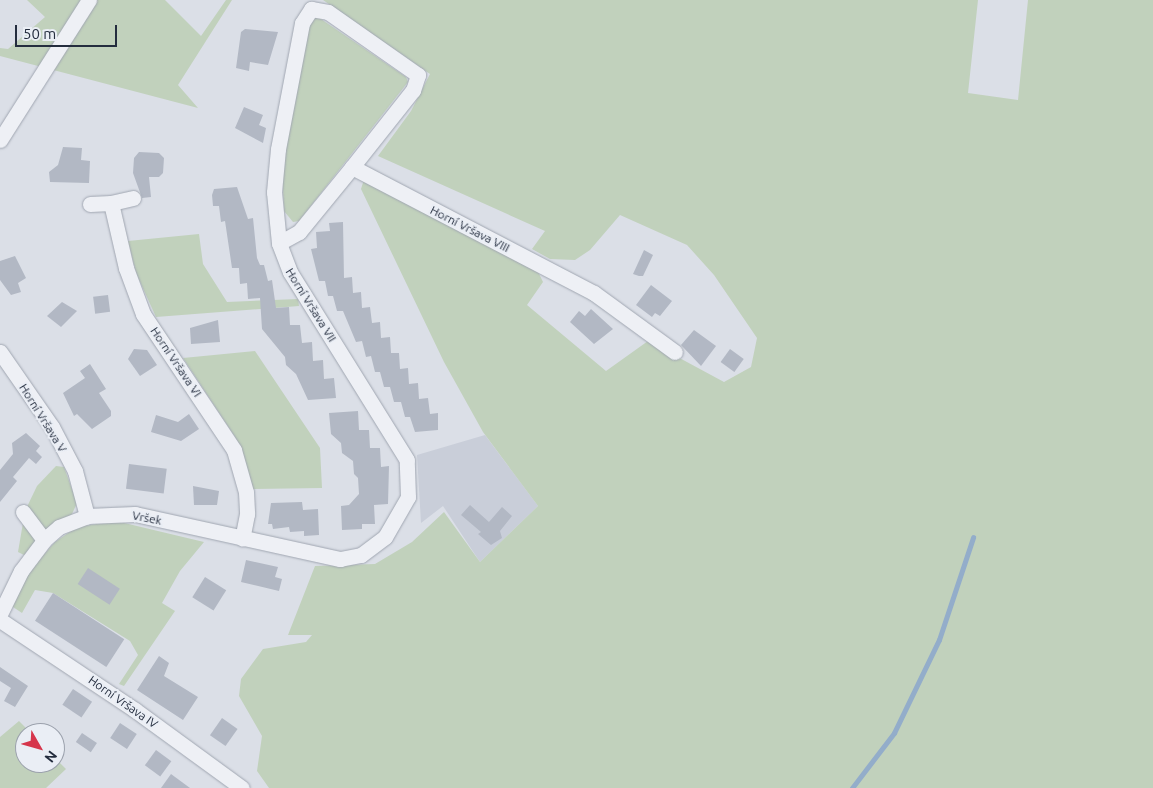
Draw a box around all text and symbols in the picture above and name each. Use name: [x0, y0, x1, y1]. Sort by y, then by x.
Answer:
scale bar: [18, 15, 120, 47]
text: 50 m: [23, 25, 56, 42]
street label: Horní Vršava VIII: [428, 203, 512, 255]
street label: Horní Vršava VII: [283, 265, 339, 345]
street label: Horní Vršava VI: [147, 324, 205, 400]
street label: Horní Vršava V: [16, 381, 70, 455]
street label: Vršek: [131, 508, 163, 528]
street label: Horní Vršava IV: [86, 673, 160, 731]
north arrow: [15, 723, 65, 773]
text: N: [42, 748, 61, 766]

